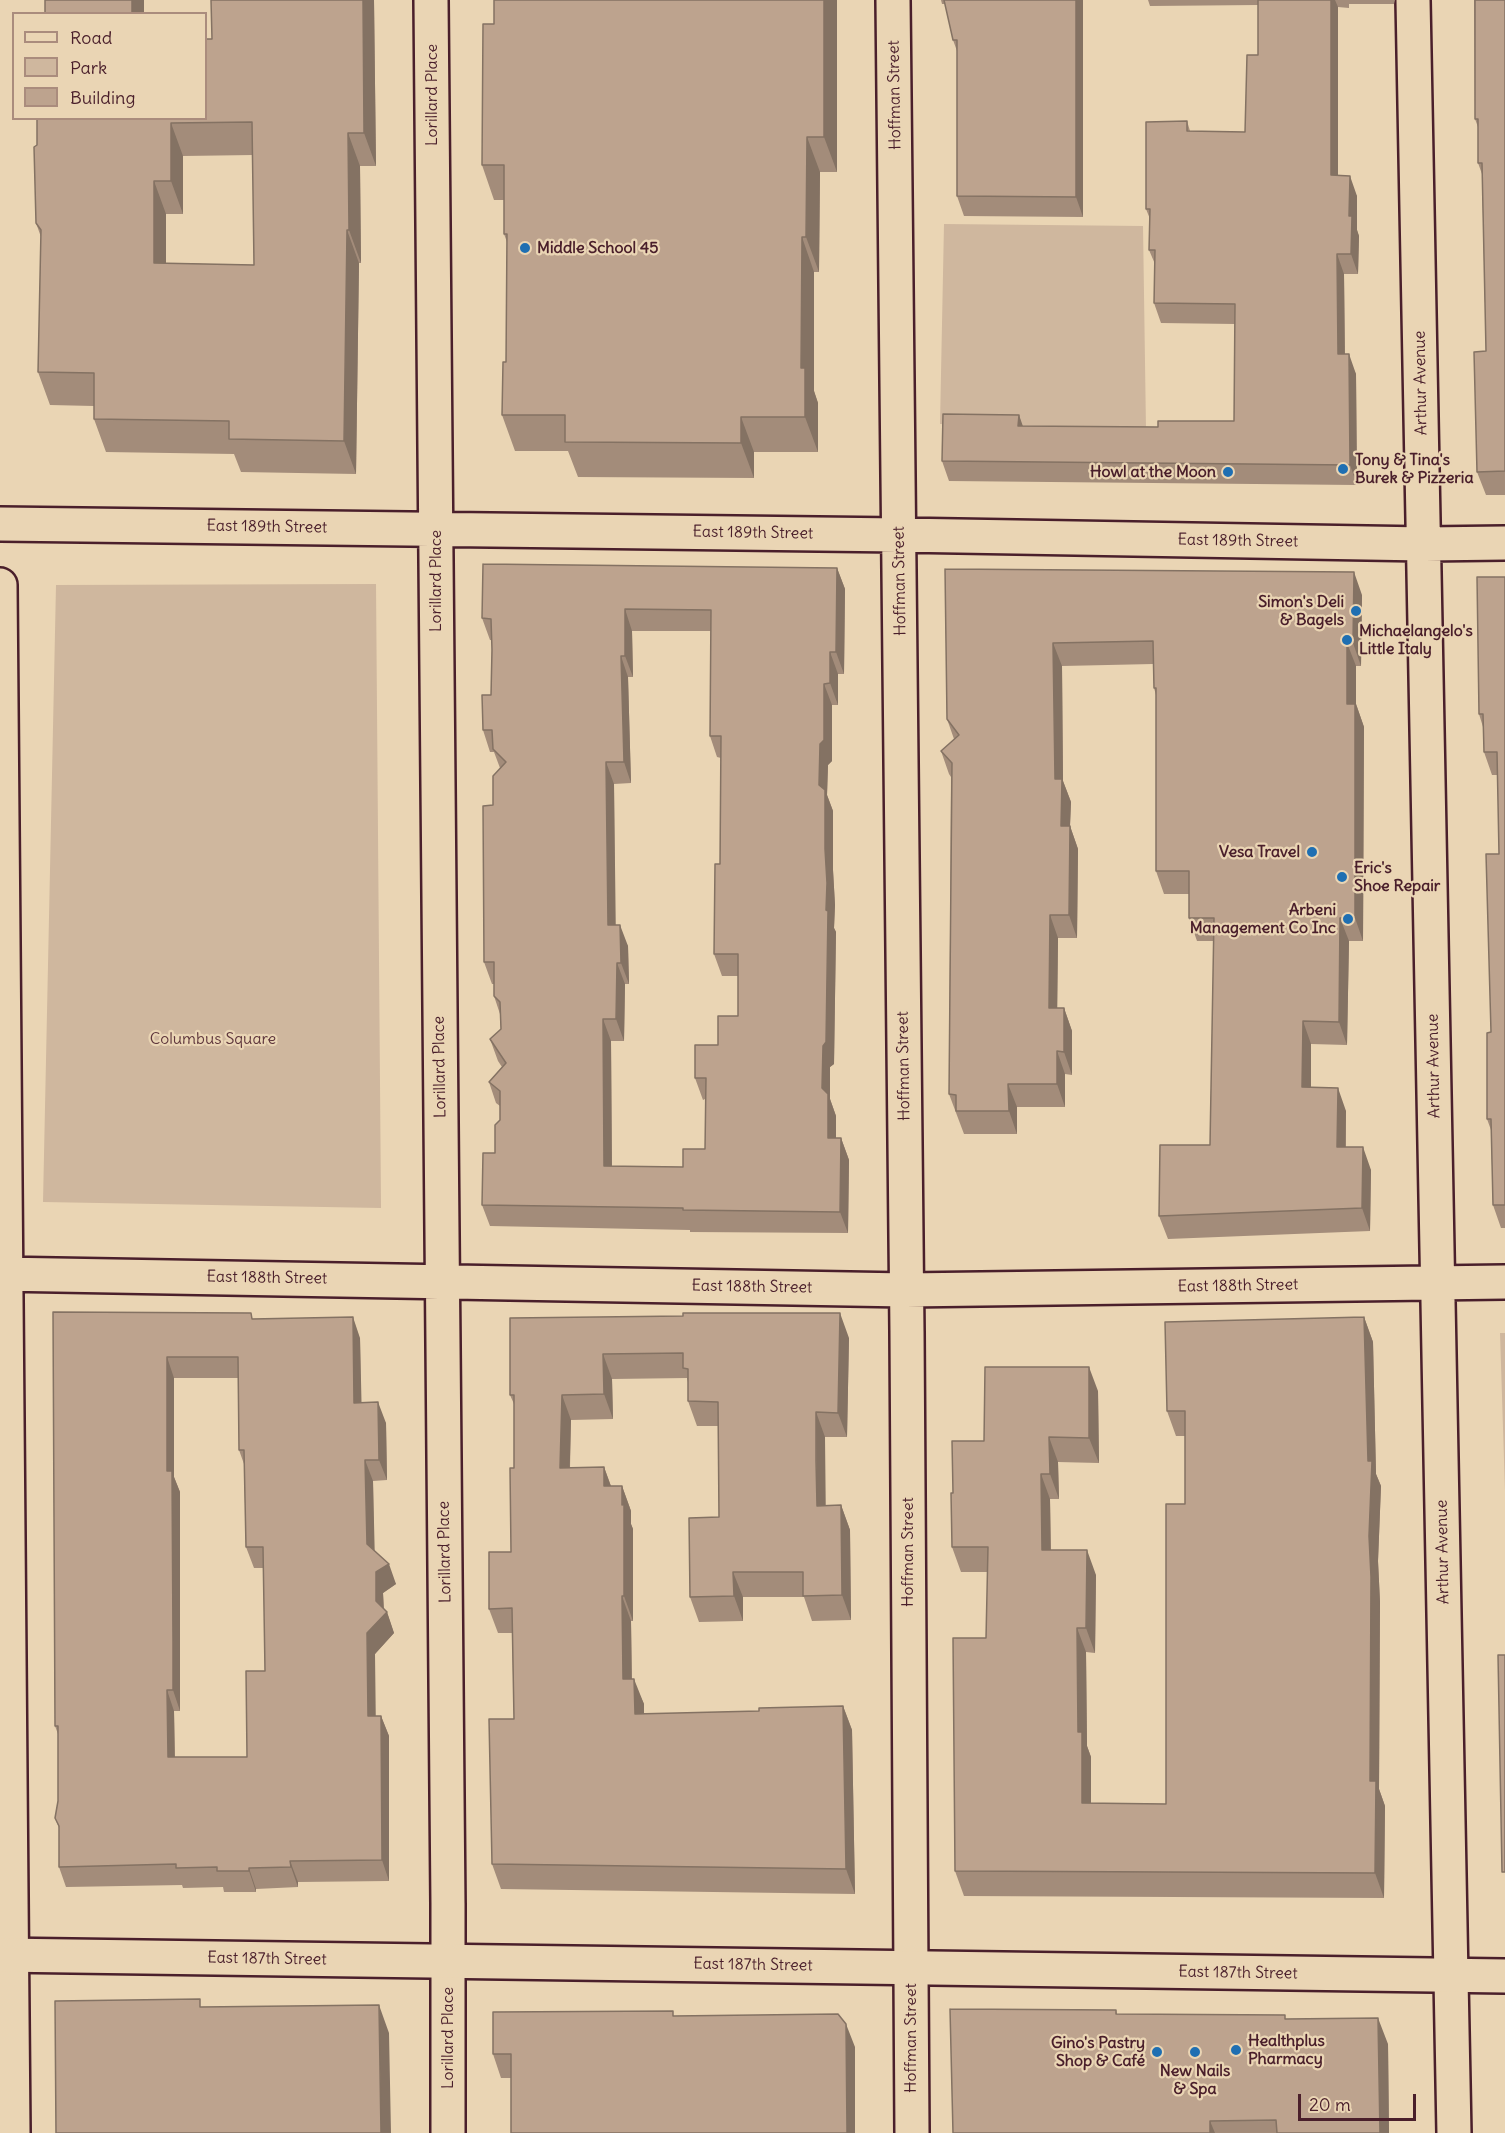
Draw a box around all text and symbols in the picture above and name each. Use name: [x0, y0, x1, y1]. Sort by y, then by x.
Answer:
legend: [12, 12, 207, 120]
text: Road: [70, 26, 112, 49]
street label: Hoffman Street: [884, 40, 906, 150]
street label: Lorillard Place: [422, 44, 442, 146]
text: Park: [70, 56, 107, 79]
text: Building: [70, 86, 135, 109]
place label: Middle School 45: [537, 238, 658, 258]
marker: Middle School 45: [518, 241, 532, 255]
street label: Arthur Avenue: [1410, 331, 1432, 435]
place label: Tony & Tina's Burek & Pizzeria: [1355, 450, 1474, 488]
place label: Howl at the Moon: [1090, 462, 1216, 482]
marker: Tony & Tina's Burek & Pizzeria: [1336, 462, 1350, 476]
marker: Howl at the Moon: [1221, 465, 1235, 479]
street label: East 189th Street: [206, 516, 328, 538]
street label: East 189th Street: [692, 522, 814, 544]
street label: Hoffman Street: [889, 526, 911, 636]
street label: Lorillard Place: [426, 530, 446, 632]
street label: East 189th Street: [1177, 530, 1299, 552]
place label: Simon's Deli & Bagels: [1258, 592, 1344, 630]
marker: Simon's Deli & Bagels: [1349, 604, 1363, 618]
place label: Michaelangelo's Little Italy: [1359, 621, 1473, 659]
marker: Michaelangelo's Little Italy: [1340, 633, 1354, 647]
place label: Vesa Travel: [1219, 842, 1300, 862]
marker: Vesa Travel: [1305, 845, 1319, 859]
place label: Eric's Shoe Repair: [1354, 858, 1440, 896]
marker: Eric's Shoe Repair: [1335, 870, 1349, 884]
place label: Arbeni Management Co Inc: [1190, 900, 1336, 938]
marker: Arbeni Management Co Inc: [1341, 912, 1355, 926]
street label: Hoffman Street: [893, 1011, 915, 1121]
street label: Arthur Avenue: [1423, 1014, 1445, 1118]
street label: Lorillard Place: [430, 1016, 450, 1118]
park label: Columbus Square: [150, 1029, 276, 1049]
street label: East 188th Street: [206, 1267, 328, 1289]
street label: East 188th Street: [1177, 1275, 1299, 1297]
street label: East 188th Street: [691, 1276, 813, 1298]
street label: Hoffman Street: [898, 1497, 918, 1607]
street label: Arthur Avenue: [1432, 1500, 1454, 1604]
street label: Lorillard Place: [435, 1501, 455, 1603]
street label: East 187th Street: [207, 1948, 327, 1970]
street label: East 187th Street: [693, 1954, 813, 1976]
street label: East 187th Street: [1178, 1962, 1298, 1984]
street label: Hoffman Street: [901, 1983, 921, 2093]
street label: Lorillard Place: [438, 1987, 458, 2089]
place label: Healthplus Pharmacy: [1248, 2031, 1325, 2069]
place label: Gino's Pastry Shop & Café: [1051, 2033, 1145, 2071]
marker: Healthplus Pharmacy: [1229, 2043, 1243, 2057]
marker: Gino's Pastry Shop & Café: [1150, 2045, 1164, 2059]
marker: New Nails & Spa: [1188, 2045, 1202, 2059]
place label: New Nails & Spa: [1160, 2061, 1230, 2099]
scale bar: [1301, 2082, 1420, 2120]
text: 20 m: [1309, 2093, 1351, 2116]

